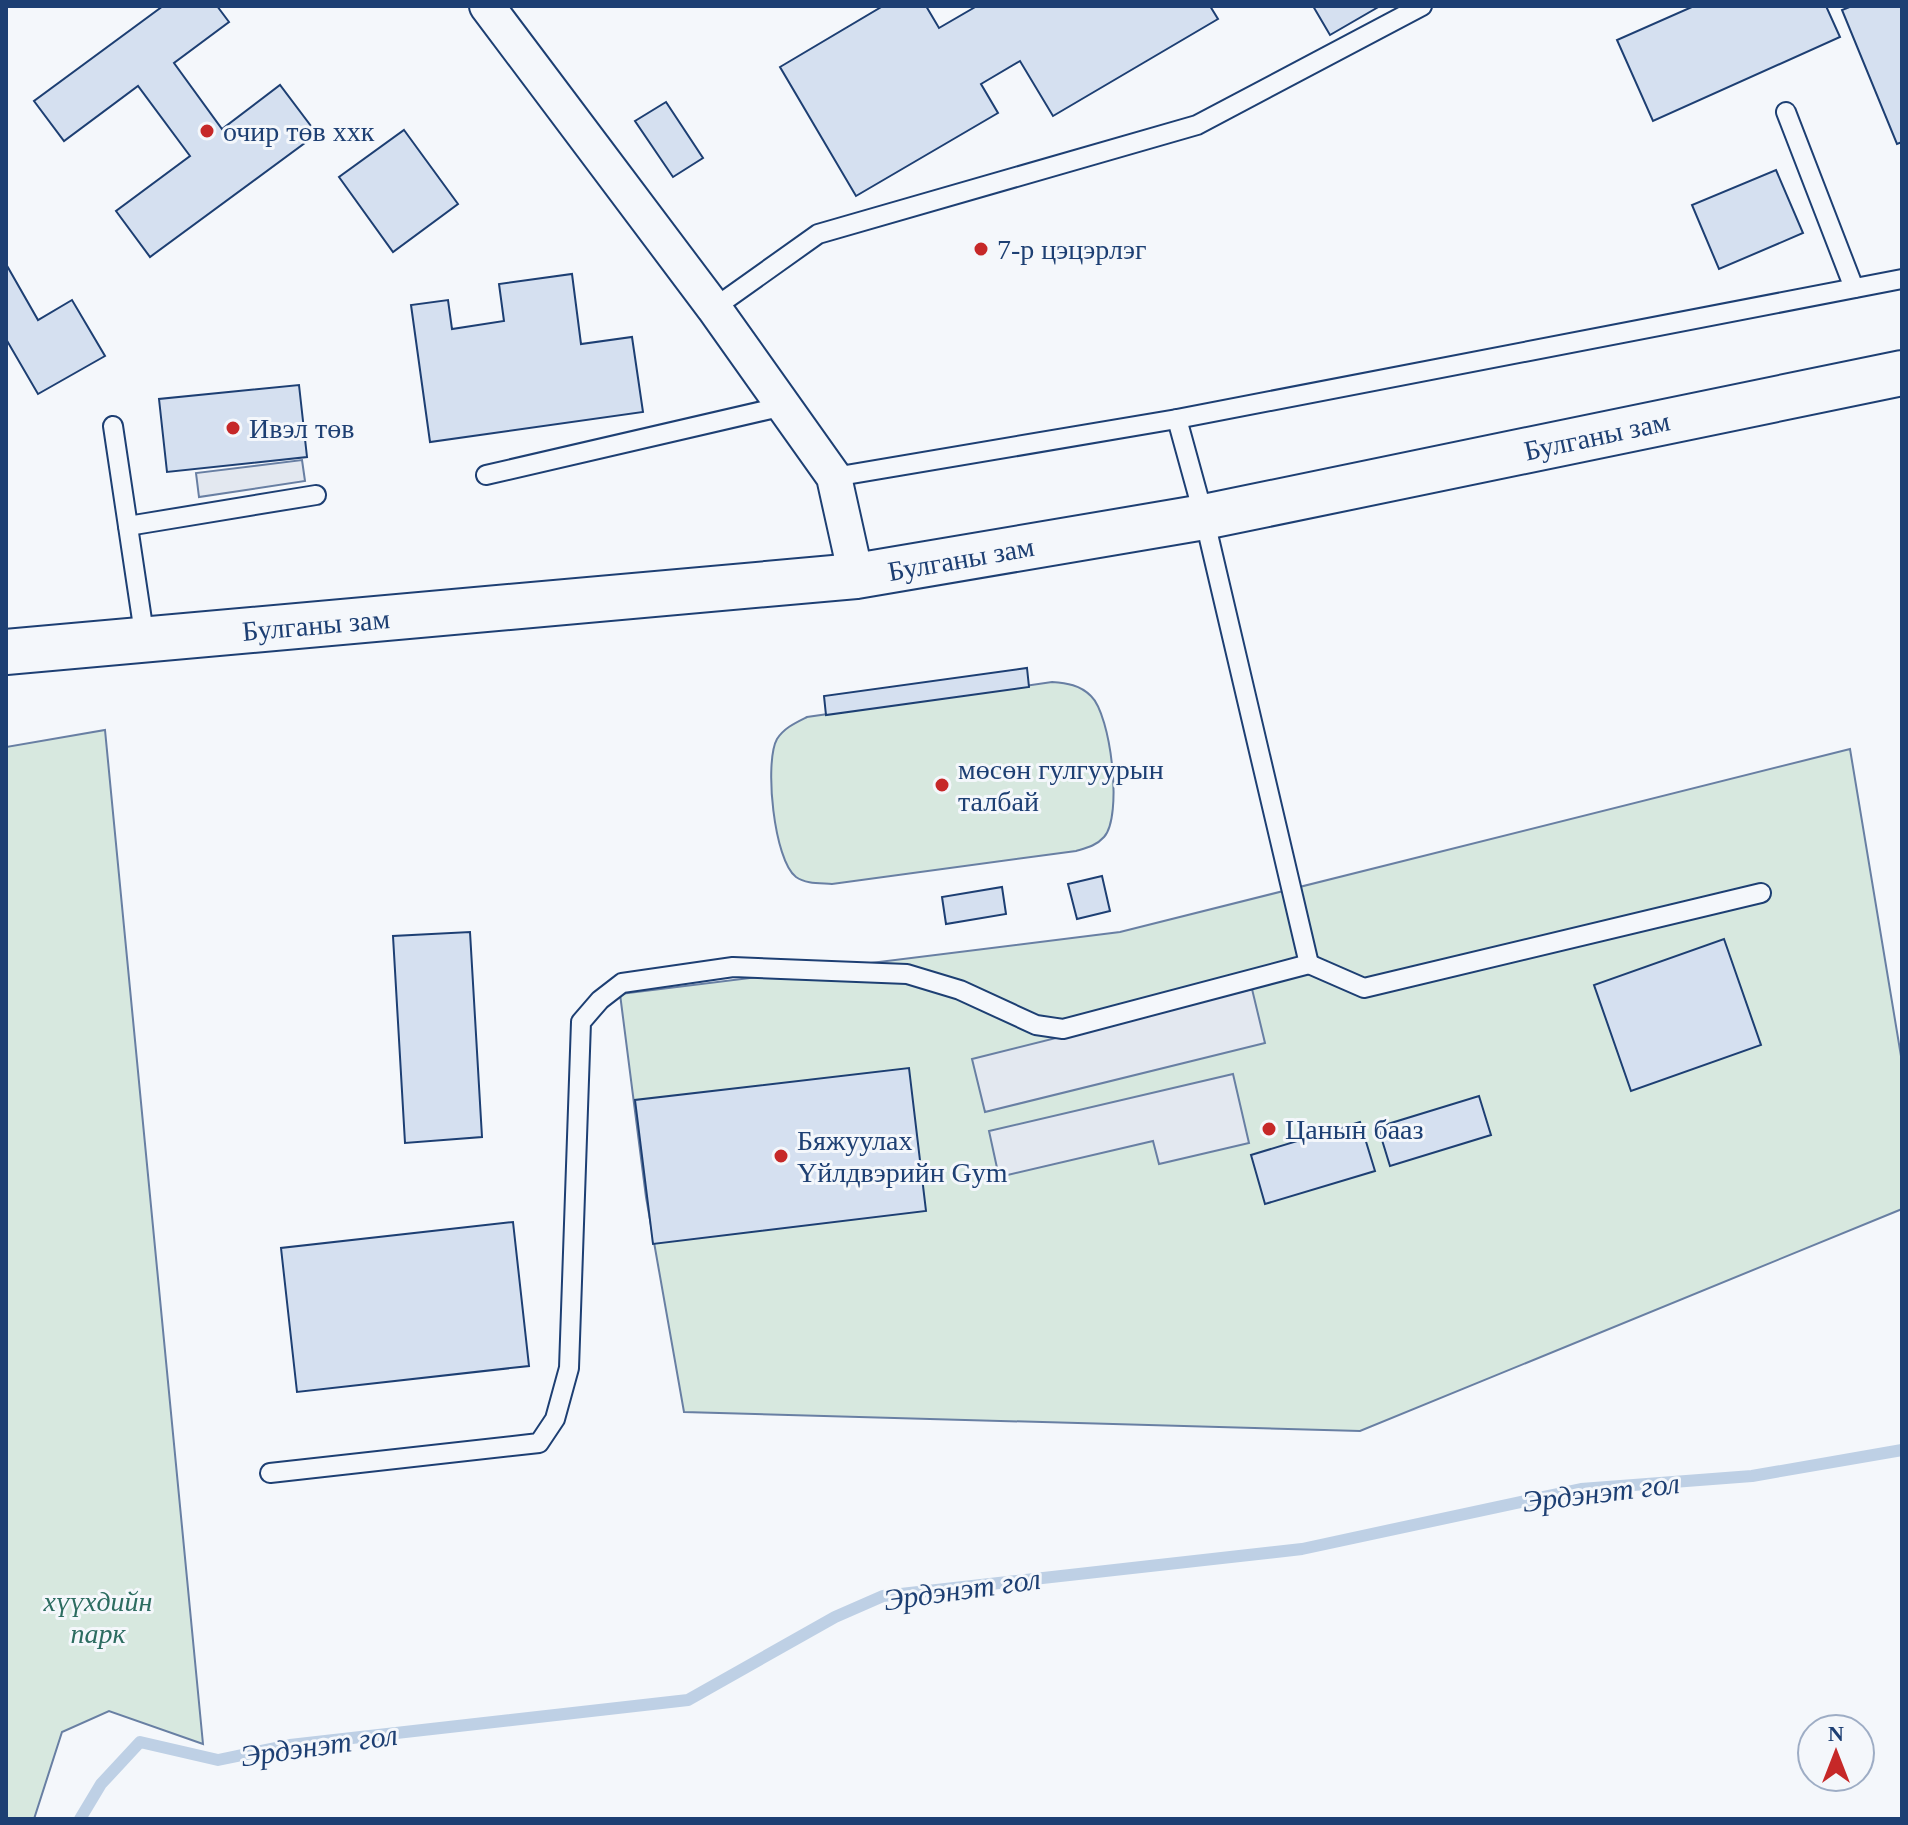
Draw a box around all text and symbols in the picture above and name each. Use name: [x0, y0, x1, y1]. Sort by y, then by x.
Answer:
place label: очир төв ххк: [223, 116, 375, 147]
marker: очир төв ххк: [198, 122, 216, 140]
place label: 7-р цэцэрлэг: [997, 234, 1146, 265]
marker: 7-р цэцэрлэг: [972, 240, 990, 258]
street label: Булганы зам: [1521, 405, 1673, 467]
place label: Ивэл төв: [249, 413, 354, 444]
marker: Ивэл төв: [224, 419, 242, 437]
street label: Булганы зам: [885, 531, 1037, 587]
street label: Булганы зам: [241, 603, 391, 647]
place label: мөсөн гулгуурын талбай: [958, 754, 1164, 817]
marker: мөсөн гулгуурын талбай: [933, 776, 951, 794]
place label: Цанын бааз: [1285, 1114, 1424, 1145]
marker: Цанын бааз: [1260, 1120, 1278, 1138]
place label: Бяжуулах Үйлдвэрийн Gym: [797, 1125, 1008, 1188]
marker: Бяжуулах Үйлдвэрийн Gym: [772, 1147, 790, 1165]
water label: Эрдэнэт гол: [1520, 1466, 1682, 1518]
water label: Эрдэнэт гол: [881, 1562, 1043, 1616]
park label: хүүхдийн парк: [43, 1586, 152, 1649]
north arrow: [1796, 1713, 1876, 1793]
water label: Эрдэнэт гол: [238, 1718, 400, 1772]
text: N: [1828, 1721, 1844, 1746]

